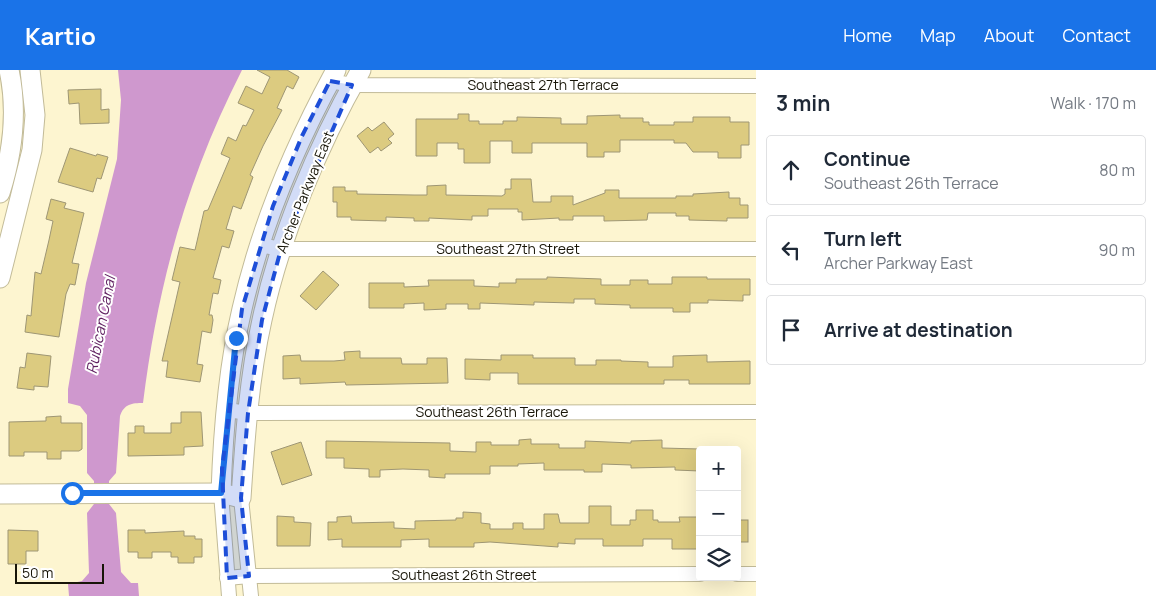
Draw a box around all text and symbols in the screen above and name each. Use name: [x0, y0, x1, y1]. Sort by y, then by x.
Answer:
text: Kartio: [25, 19, 96, 52]
text: Home: [843, 23, 892, 47]
text: Map: [920, 23, 956, 47]
text: About: [984, 23, 1034, 47]
text: Contact: [1062, 23, 1131, 47]
street label: Southeast 27th Terrace: [467, 75, 619, 94]
text: 3 min: [776, 89, 830, 117]
text: Walk · 170 m: [1050, 92, 1136, 114]
street label: Archer Parkway East: [271, 127, 338, 256]
text: Continue: [824, 146, 910, 172]
icon: ahead: [777, 156, 805, 184]
text: 80 m: [1099, 159, 1135, 181]
text: Southeast 26th Terrace: [824, 172, 999, 194]
text: Turn left: [824, 226, 902, 252]
icon: left: [777, 236, 805, 264]
street label: Southeast 27th Street: [436, 239, 580, 258]
text: 90 m: [1099, 239, 1135, 261]
text: Archer Parkway East: [824, 252, 973, 274]
water label: Rubican Canal: [81, 272, 121, 376]
icon: arrive: [777, 316, 805, 344]
text: Arrive at destination: [824, 317, 1013, 343]
route end: [225, 327, 248, 350]
street label: Southeast 26th Terrace: [416, 402, 568, 421]
map controls: [696, 446, 741, 581]
button: +: [696, 446, 741, 491]
route start: [61, 482, 84, 505]
button: −: [696, 491, 741, 536]
button: layers: [696, 536, 741, 581]
scale bar: [15, 561, 104, 584]
text: 50 m: [22, 563, 53, 582]
street label: Southeast 26th Street: [391, 565, 537, 584]

